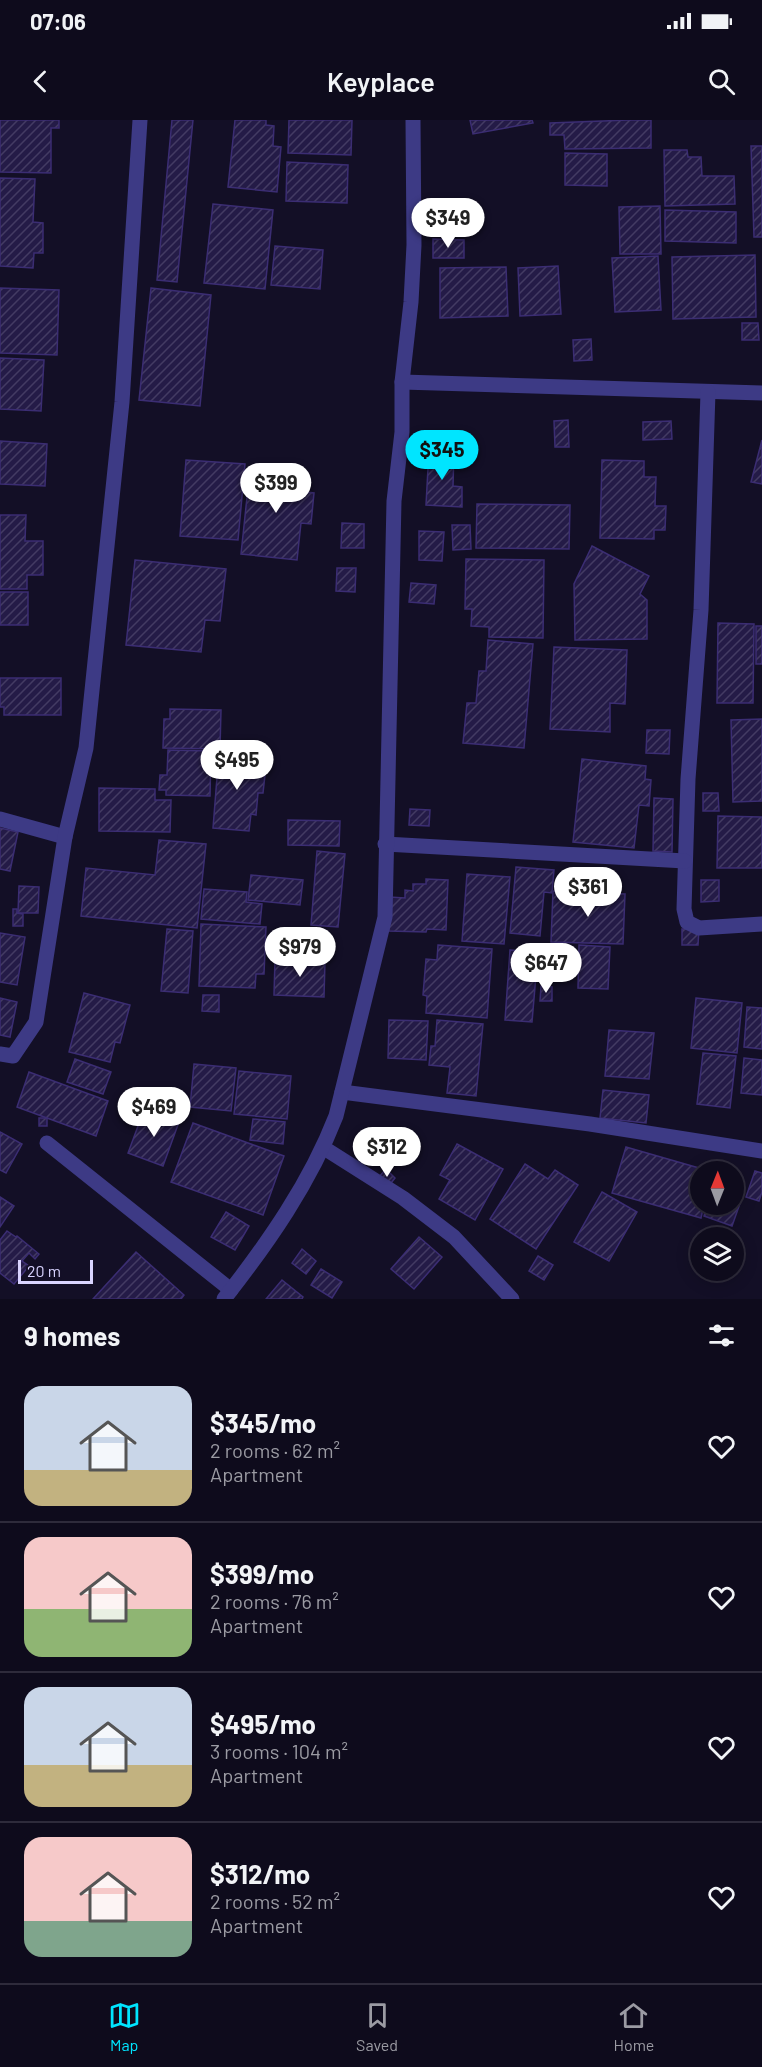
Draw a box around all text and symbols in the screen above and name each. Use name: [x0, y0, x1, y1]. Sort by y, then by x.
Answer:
text: 07:06: [30, 8, 86, 34]
icon: back: [24, 65, 57, 98]
text: Keyplace: [327, 65, 435, 97]
icon: search: [705, 65, 738, 98]
pin: $349: [412, 198, 484, 249]
text: $349: [426, 205, 470, 229]
pin: $345: [406, 430, 478, 481]
text: $345: [419, 437, 465, 461]
pin: $399: [240, 463, 312, 514]
text: $399: [254, 470, 298, 494]
pin: $495: [201, 740, 273, 791]
text: $495: [215, 747, 259, 771]
pin: $361: [552, 867, 624, 918]
text: $361: [568, 874, 608, 898]
pin: $979: [264, 927, 336, 978]
text: $979: [279, 934, 321, 958]
pin: $647: [510, 943, 582, 994]
text: $647: [525, 950, 567, 974]
pin: $469: [118, 1087, 190, 1138]
text: $469: [132, 1094, 176, 1118]
pin: $312: [351, 1127, 423, 1178]
text: $312: [367, 1134, 407, 1158]
north arrow: [690, 1161, 744, 1215]
map controls: [690, 1161, 744, 1281]
button: layers: [690, 1227, 744, 1281]
scale bar: [18, 1257, 93, 1284]
text: 20 m: [27, 1261, 61, 1280]
icon: filters: [705, 1319, 738, 1352]
text: 9 homes: [24, 1320, 120, 1351]
text: $345/mo: [210, 1407, 316, 1438]
icon: home: [72, 1410, 144, 1482]
icon: heart: [705, 1430, 738, 1463]
text: 2 rooms · 62 m²: [210, 1438, 340, 1462]
text: Apartment: [210, 1462, 303, 1486]
text: $399/mo: [210, 1558, 314, 1589]
icon: home: [72, 1561, 144, 1633]
icon: heart: [705, 1581, 738, 1614]
text: 2 rooms · 76 m²: [210, 1589, 339, 1613]
text: Apartment: [210, 1613, 303, 1637]
text: $495/mo: [210, 1708, 316, 1739]
icon: home: [72, 1711, 144, 1783]
icon: heart: [705, 1731, 738, 1764]
text: 3 rooms · 104 m²: [210, 1739, 348, 1763]
text: Apartment: [210, 1763, 303, 1787]
text: $312/mo: [210, 1858, 310, 1889]
icon: home: [72, 1861, 144, 1933]
icon: heart: [705, 1881, 738, 1914]
text: 2 rooms · 52 m²: [210, 1889, 340, 1913]
text: Apartment: [210, 1913, 303, 1937]
tab: Map: [108, 1999, 141, 2054]
tab: Saved: [356, 1999, 398, 2054]
tab: Home: [613, 1999, 654, 2054]

